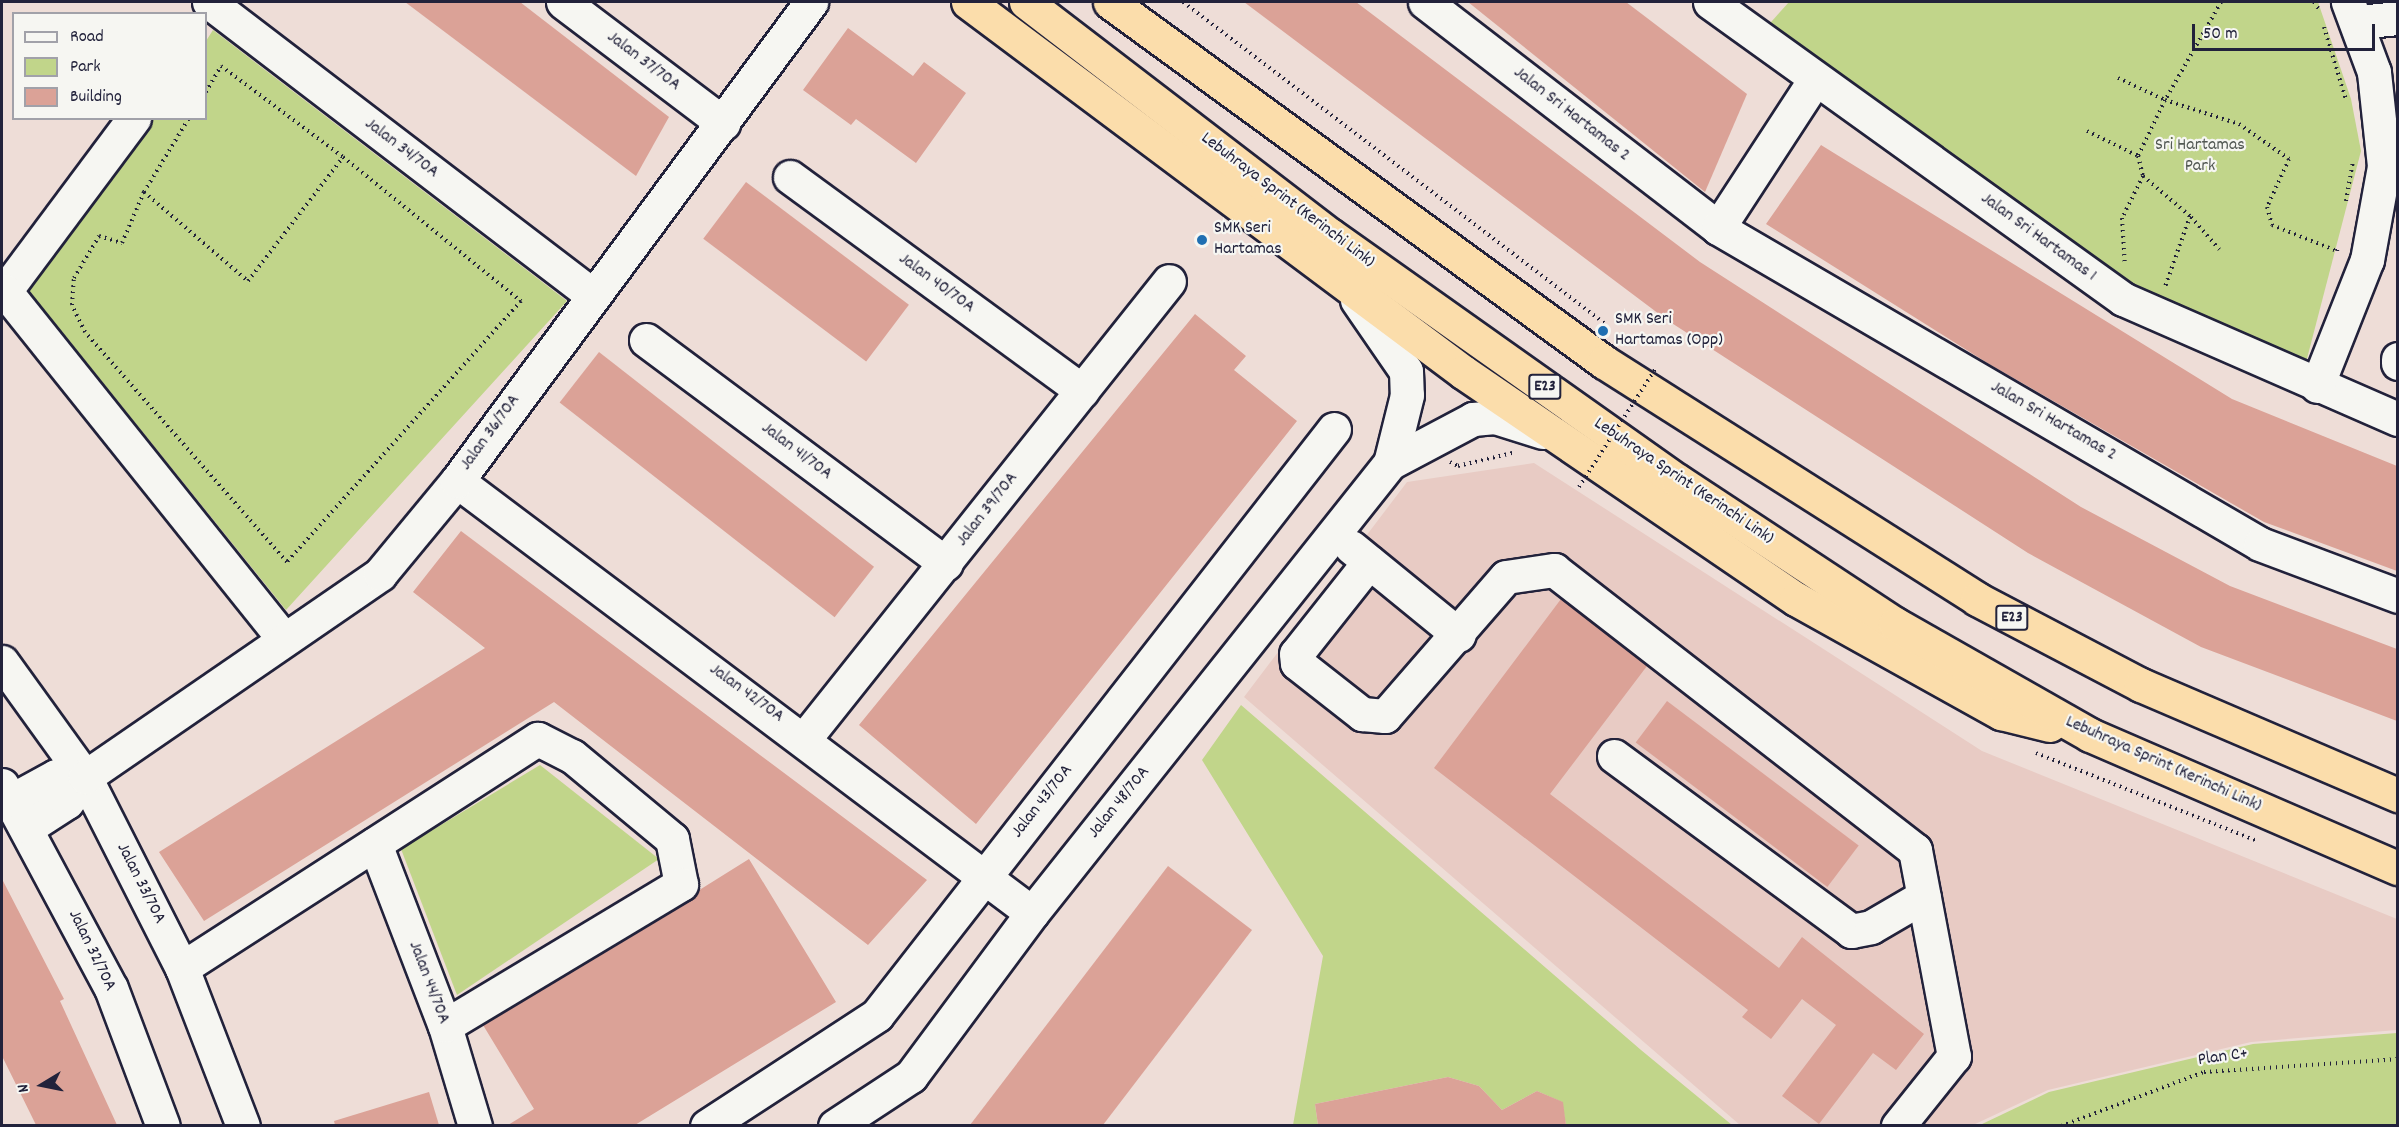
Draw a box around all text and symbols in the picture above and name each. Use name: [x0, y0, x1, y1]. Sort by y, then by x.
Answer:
legend: [12, 12, 207, 120]
scale bar: [2195, 12, 2378, 50]
text: 50 m: [2203, 22, 2238, 47]
text: Road: [70, 25, 104, 50]
street label: Jalan 37/70A: [602, 27, 684, 97]
text: Park: [70, 55, 101, 80]
street label: Jalan Sri Hartamas 2: [1508, 63, 1634, 167]
text: Building: [70, 85, 122, 110]
street label: Jalan 34/70A: [360, 114, 442, 184]
street label: Lebuhraya Sprint (Kerinchi Link): [1196, 129, 1378, 273]
park label: Sri Hartamas Park: [2155, 136, 2245, 178]
street label: Jalan Sri Hartamas 1: [1976, 189, 2100, 287]
place label: SMK Seri Hartamas: [1214, 219, 1282, 262]
marker: SMK Seri Hartamas: [1195, 233, 1209, 247]
street label: Jalan 40/70A: [894, 249, 978, 319]
place label: SMK Seri Hartamas (Opp): [1615, 310, 1723, 352]
marker: SMK Seri Hartamas (Opp): [1596, 324, 1610, 338]
road number: E23: [1527, 374, 1563, 400]
street label: Jalan Sri Hartamas 2: [1986, 377, 2120, 467]
street label: Jalan 36/70A: [456, 391, 526, 475]
street label: Lebuhraya Sprint (Kerinchi Link): [1589, 414, 1777, 550]
street label: Jalan 41/70A: [756, 418, 836, 486]
street label: Jalan 39/70A: [952, 469, 1024, 551]
road number: E23: [1994, 605, 2030, 631]
street label: Jalan 42/70A: [704, 660, 788, 728]
street label: Lebuhraya Sprint (Kerinchi Link): [2062, 712, 2264, 818]
street label: Jalan 43/70A: [1008, 761, 1078, 843]
street label: Jalan 48/70A: [1084, 763, 1156, 843]
street label: Jalan 33/70A: [110, 840, 170, 928]
street label: Jalan 32/70A: [62, 907, 120, 995]
street label: Jalan 44/70A: [402, 939, 454, 1027]
street label: Plan C+: [2197, 1044, 2249, 1072]
north arrow: [12, 1055, 72, 1115]
text: N: [12, 1082, 36, 1094]

